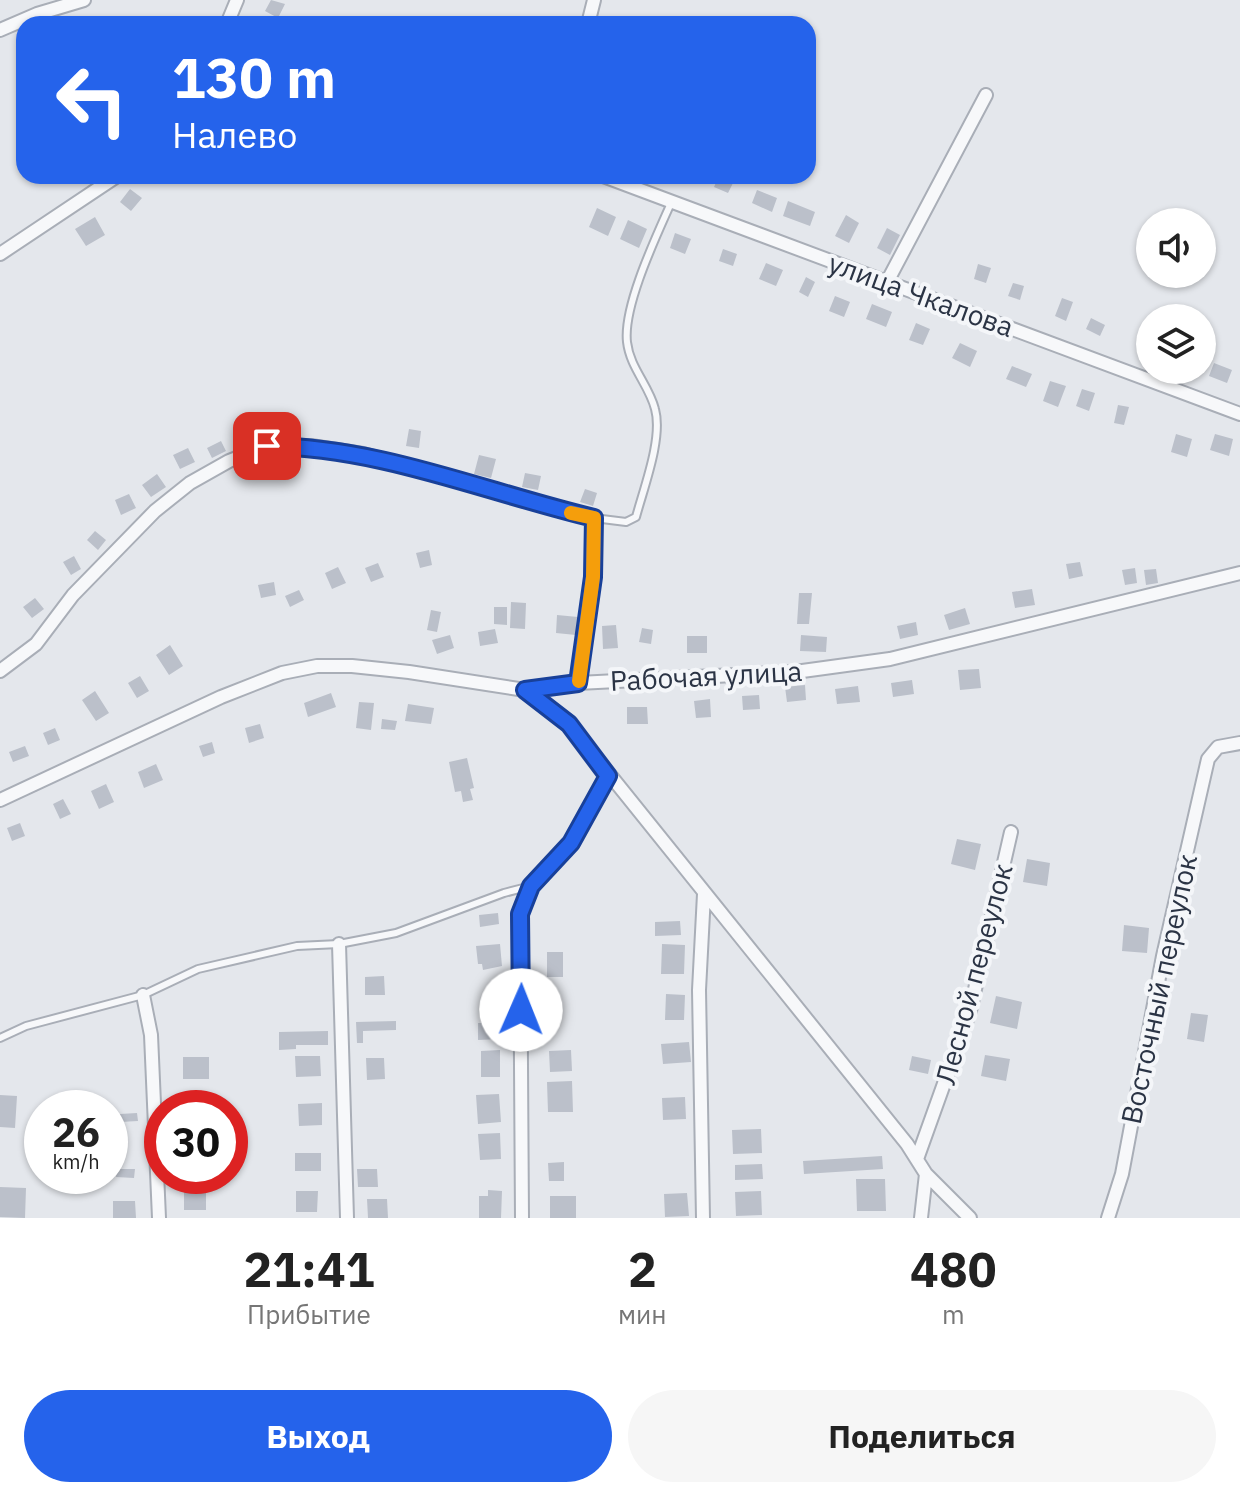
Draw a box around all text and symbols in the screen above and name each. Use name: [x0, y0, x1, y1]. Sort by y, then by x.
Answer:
text: 130 m: [172, 41, 336, 113]
icon: left: [40, 48, 144, 152]
text: Налево: [172, 111, 297, 158]
map controls: [1136, 208, 1216, 384]
button: sound: [1136, 208, 1216, 288]
street label: улица Чкалова: [823, 244, 1019, 345]
button: layers: [1136, 304, 1216, 384]
pin: [233, 412, 301, 480]
icon: arrive: [245, 424, 289, 468]
street label: Рабочая улица: [609, 652, 803, 699]
street label: Восточный переулок: [1112, 851, 1205, 1127]
street label: Лесной переулок: [926, 859, 1021, 1088]
position arrow: [479, 968, 563, 1052]
speed limit sign: 30: [144, 1090, 248, 1194]
text: 26: [52, 1106, 100, 1158]
text: km/h: [52, 1148, 100, 1175]
text: 21:41: [243, 1238, 375, 1300]
text: 2: [628, 1238, 657, 1300]
text: 480: [910, 1238, 997, 1300]
text: Прибытие: [247, 1297, 371, 1331]
text: мин: [618, 1297, 667, 1331]
text: m: [942, 1297, 965, 1331]
button: Выход: [24, 1390, 612, 1482]
button: Поделиться: [628, 1390, 1216, 1482]

